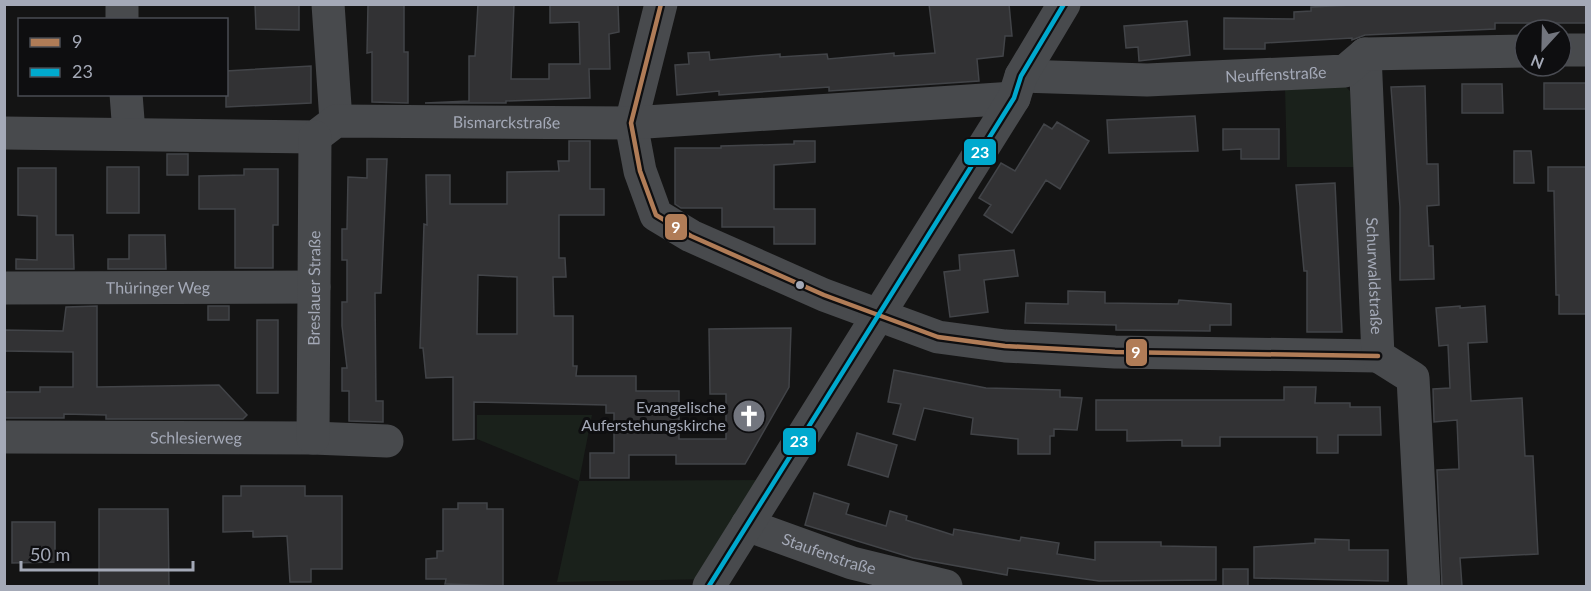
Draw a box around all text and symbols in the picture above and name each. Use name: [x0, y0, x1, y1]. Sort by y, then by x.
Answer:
legend: [18, 18, 228, 96]
north arrow: [1513, 18, 1573, 78]
text: 9: [72, 30, 82, 52]
text: N: [1528, 51, 1546, 73]
text: 23: [72, 60, 93, 82]
street label: Neuffenstraße: [1225, 62, 1327, 85]
street label: Bismarckstraße: [453, 112, 560, 132]
line badge: 23: [963, 138, 997, 166]
text: 23: [971, 142, 989, 161]
line badge: 9: [664, 213, 688, 241]
text: 9: [671, 217, 681, 236]
street label: Schurwaldstraße: [1363, 217, 1387, 335]
street label: Breslauer Straße: [304, 230, 323, 346]
street label: Thüringer Weg: [106, 277, 210, 297]
unlabelled marker: [794, 279, 806, 291]
line badge: 9: [1125, 338, 1148, 367]
text: 9: [1131, 342, 1141, 361]
place label: Evangelische Auferstehungskirche: [581, 397, 726, 434]
church icon: Evangelische Auferstehungskirche: [731, 398, 767, 434]
street label: Schlesierweg: [150, 427, 242, 447]
line badge: 23: [782, 427, 817, 456]
text: 23: [790, 431, 808, 450]
street label: Staufenstraße: [780, 529, 878, 577]
scale bar: [21, 534, 194, 572]
text: 50 m: [30, 543, 70, 565]

